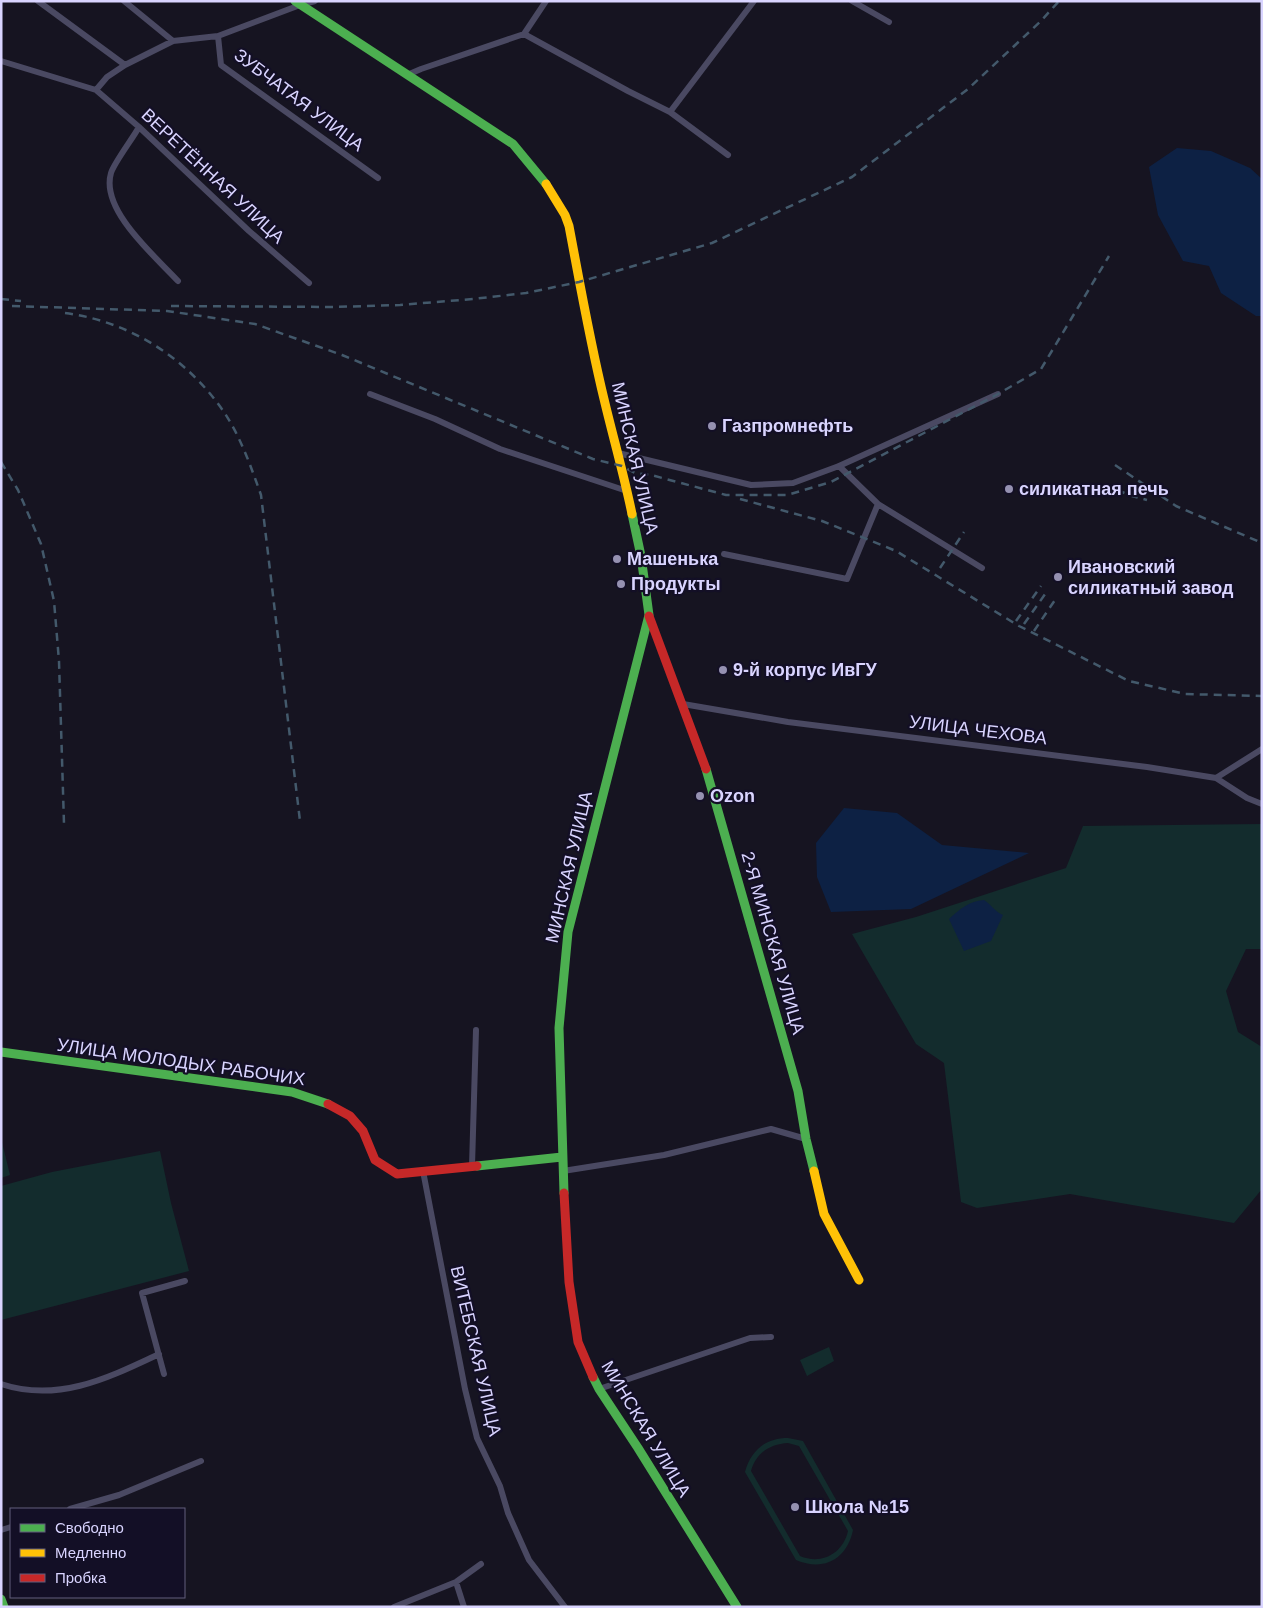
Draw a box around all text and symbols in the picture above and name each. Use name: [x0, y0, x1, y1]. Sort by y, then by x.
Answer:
street label: ЗУБЧАТАЯ УЛИЦА: [230, 45, 368, 155]
street label: ВЕРЕТЁННАЯ УЛИЦА: [137, 105, 289, 247]
street label: МИНСКАЯ УЛИЦА: [608, 380, 662, 536]
place label: Газпромнефть: [722, 416, 853, 436]
marker: Газпромнефть: [706, 420, 718, 432]
place label: силикатная печь: [1019, 479, 1169, 499]
marker: силикатная печь: [1003, 483, 1015, 495]
place label: Машенька: [627, 549, 719, 569]
marker: Машенька: [611, 553, 623, 565]
place label: Ивановский силикатный завод: [1068, 557, 1234, 598]
marker: Ивановский силикатный завод: [1052, 571, 1064, 583]
place label: Продукты: [631, 574, 721, 594]
marker: Продукты: [615, 578, 627, 590]
place label: 9-й корпус ИвГУ: [733, 660, 877, 680]
marker: 9-й корпус ИвГУ: [717, 664, 729, 676]
street label: УЛИЦА ЧЕХОВА: [908, 712, 1048, 748]
place label: Ozon: [710, 786, 755, 806]
street label: МИНСКАЯ УЛИЦА: [542, 789, 596, 945]
marker: Ozon: [694, 790, 706, 802]
street label: 2-Я МИНСКАЯ УЛИЦА: [737, 849, 809, 1037]
street label: УЛИЦА МОЛОДЫХ РАБОЧИХ: [56, 1035, 306, 1089]
street label: ВИТЕБСКАЯ УЛИЦА: [447, 1264, 505, 1438]
street label: МИНСКАЯ УЛИЦА: [597, 1357, 695, 1501]
place label: Школа №15: [805, 1497, 909, 1517]
marker: Школа №15: [789, 1501, 801, 1513]
legend: [10, 1508, 185, 1598]
text: Свободно: [55, 1519, 124, 1536]
text: Медленно: [55, 1544, 126, 1561]
text: Пробка: [55, 1569, 107, 1586]

